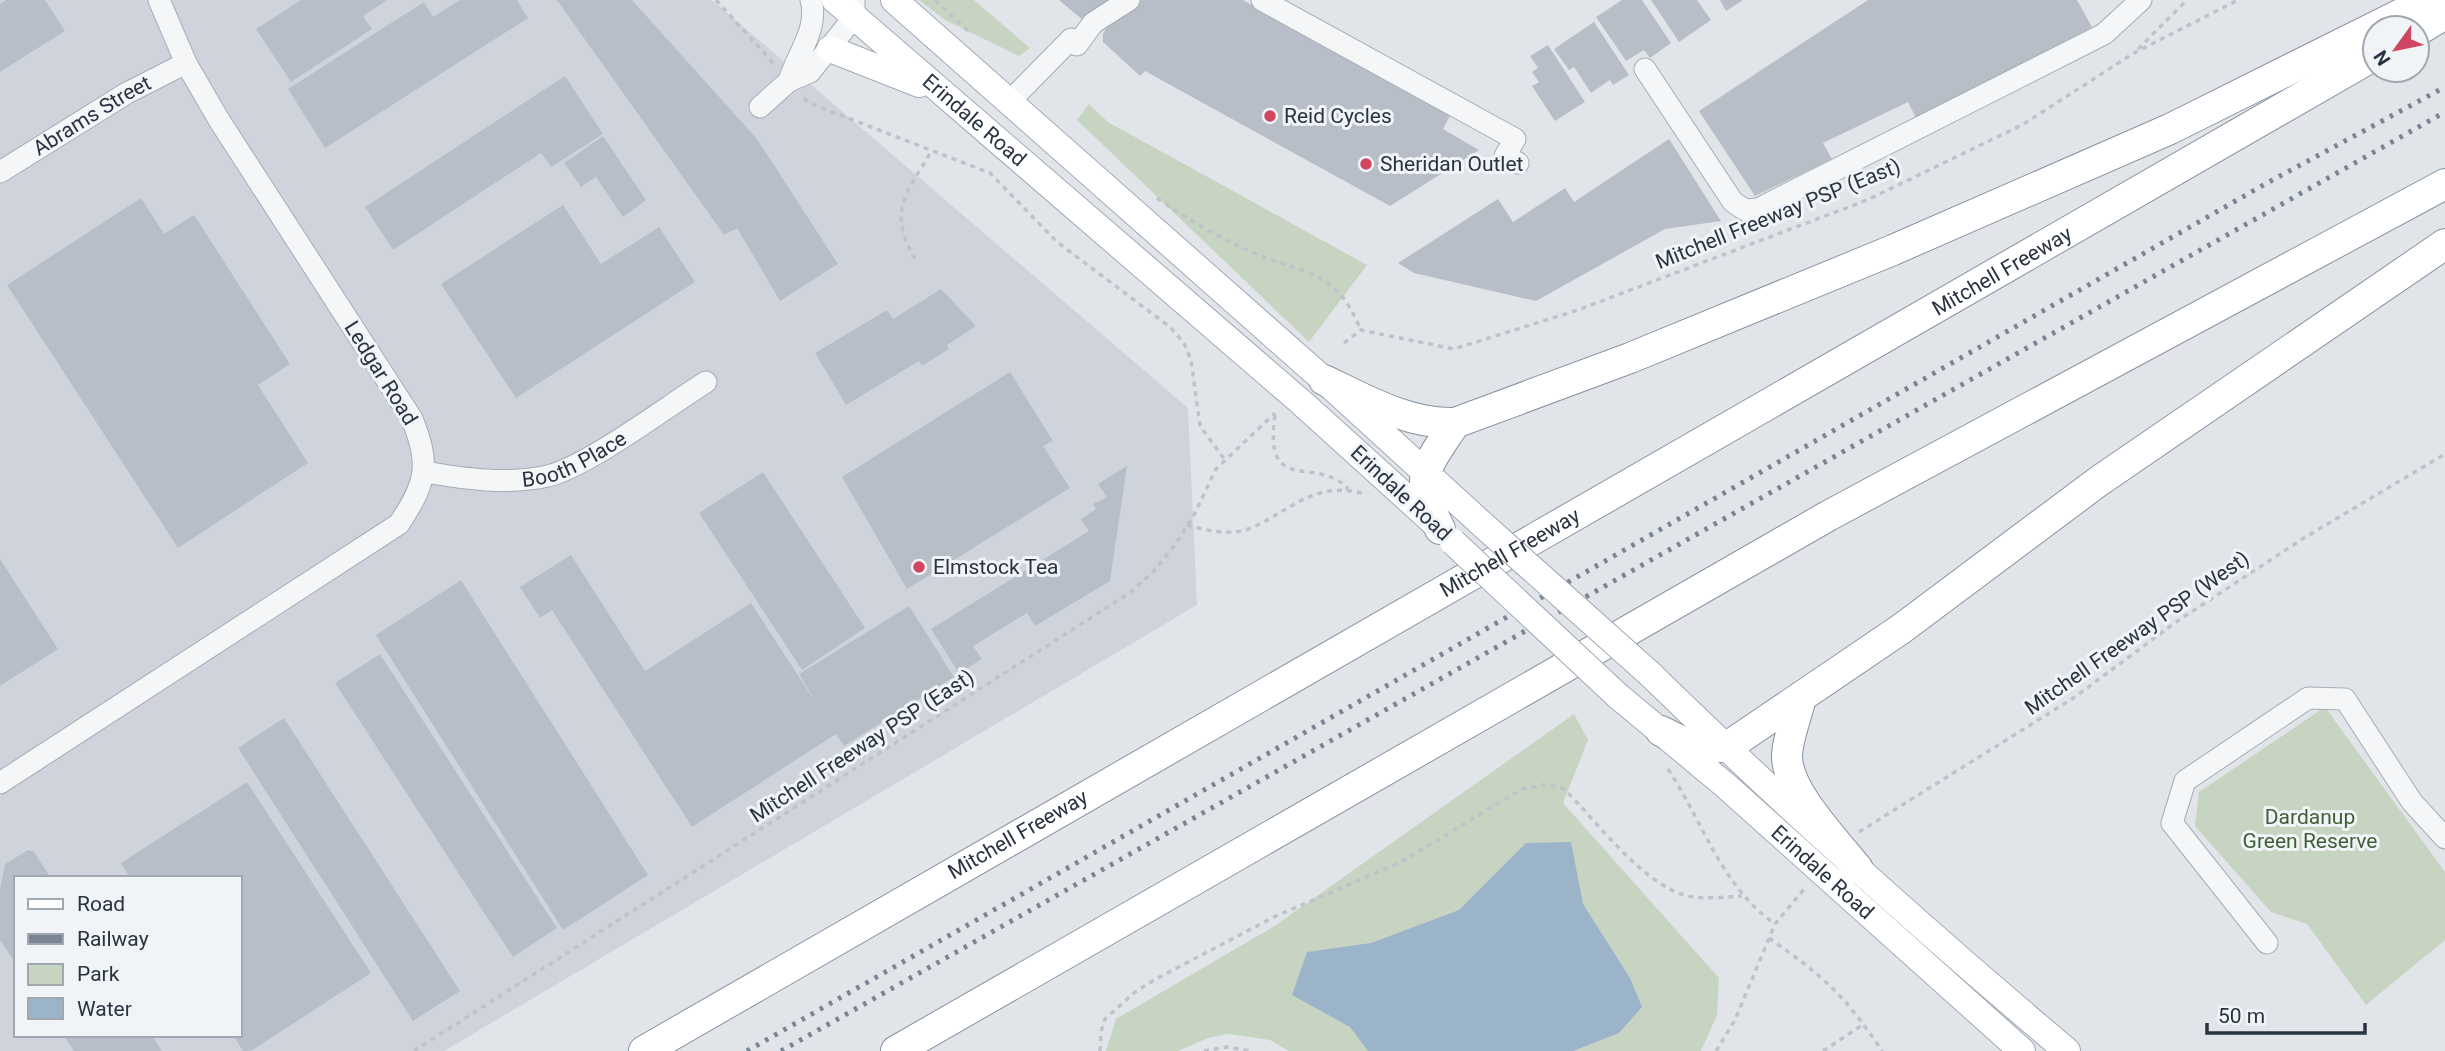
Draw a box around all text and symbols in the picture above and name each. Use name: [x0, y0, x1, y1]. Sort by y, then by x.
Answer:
north arrow: [2361, 14, 2431, 84]
text: N: [2369, 46, 2395, 70]
street label: Erindale Road: [918, 69, 1031, 171]
street label: Abrams Street: [29, 71, 155, 160]
place label: Reid Cycles: [1284, 104, 1392, 128]
marker: Reid Cycles: [1262, 108, 1278, 124]
place label: Sheridan Outlet: [1380, 152, 1524, 176]
street label: Mitchell Freeway PSP (East): [1652, 154, 1904, 274]
marker: Sheridan Outlet: [1358, 156, 1374, 172]
street label: Mitchell Freeway: [1928, 222, 2076, 321]
street label: Ledgar Road: [340, 317, 422, 429]
street label: Booth Place: [521, 426, 631, 492]
street label: Erindale Road: [1346, 440, 1456, 546]
street label: Mitchell Freeway: [1436, 503, 1584, 602]
street label: Mitchell Freeway PSP (West): [2020, 546, 2254, 720]
place label: Elmstock Tea: [933, 555, 1058, 579]
marker: Elmstock Tea: [911, 559, 927, 575]
street label: Mitchell Freeway PSP (East): [746, 665, 978, 827]
street label: Mitchell Freeway: [944, 785, 1092, 884]
park label: Dardanup Green Reserve: [2243, 805, 2377, 853]
street label: Erindale Road: [1766, 820, 1878, 924]
legend: [14, 876, 242, 1037]
text: Road: [77, 892, 125, 916]
text: Railway: [77, 927, 149, 951]
text: Park: [77, 962, 120, 986]
scale bar: [2207, 992, 2364, 1036]
text: Water: [77, 997, 132, 1021]
text: 50 m: [2218, 1004, 2265, 1028]

